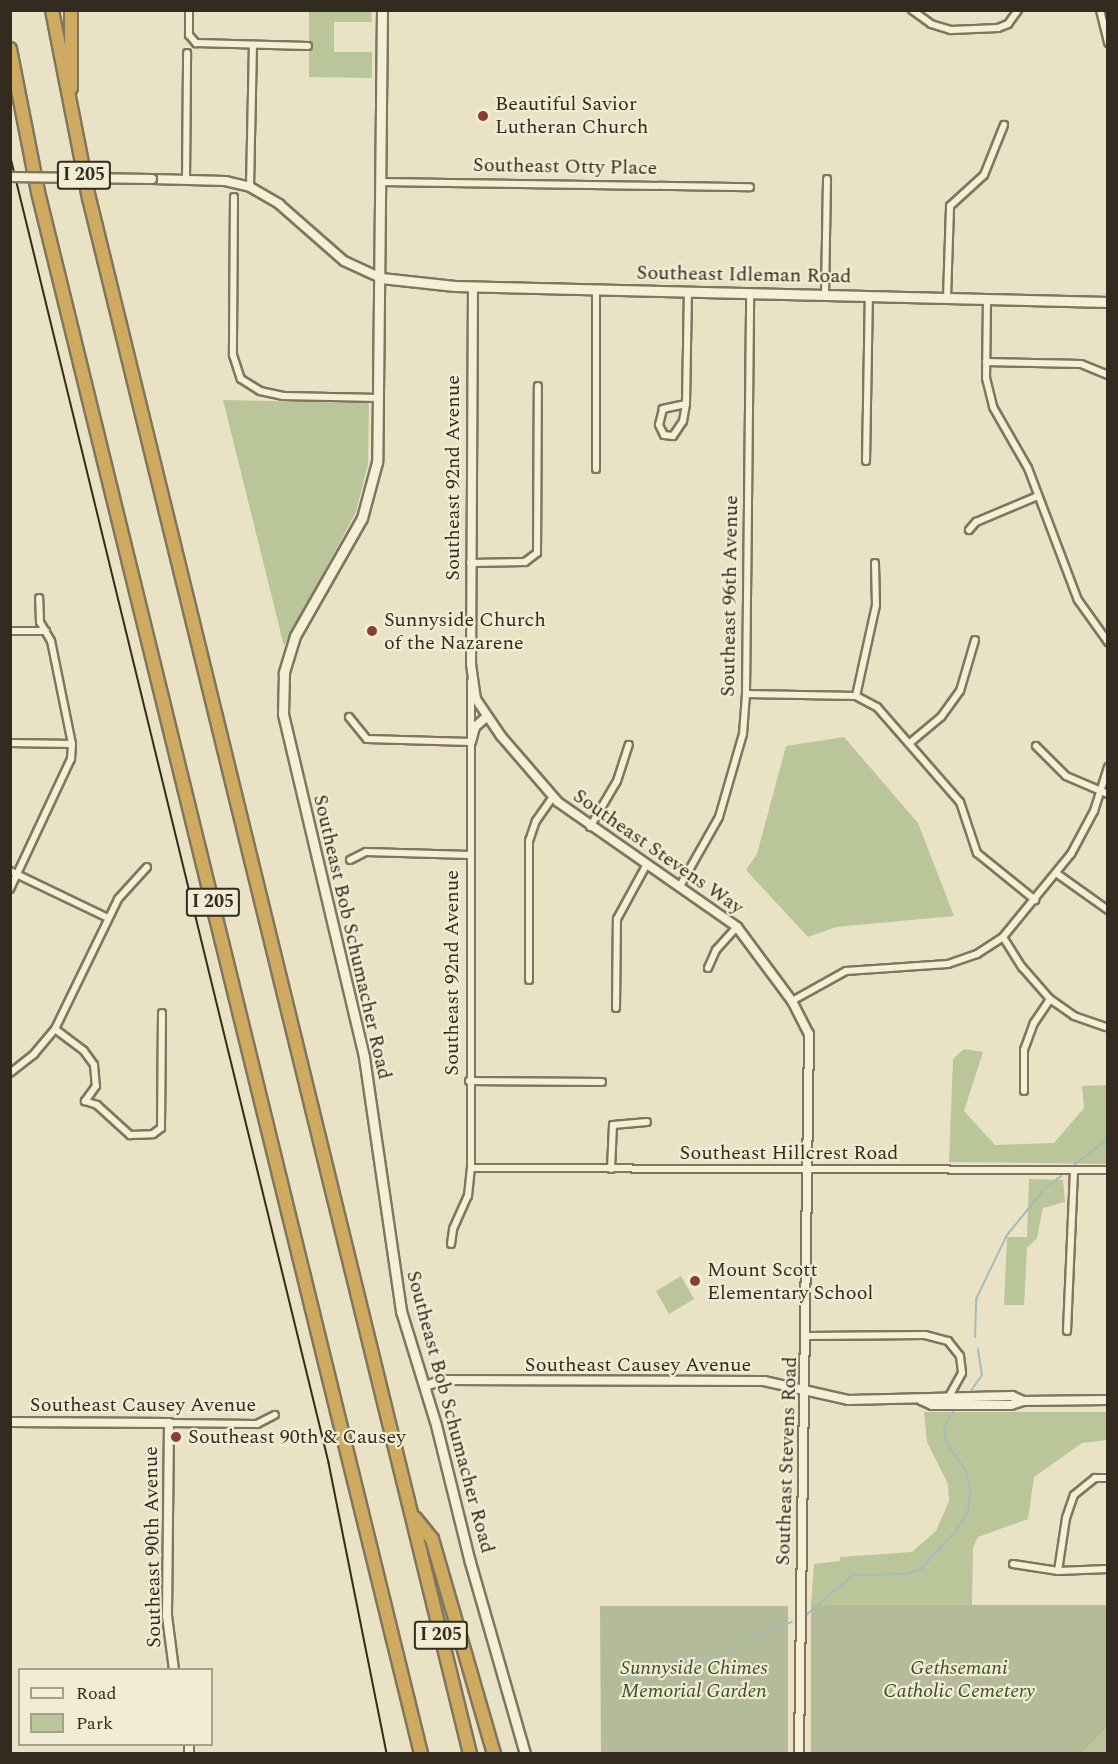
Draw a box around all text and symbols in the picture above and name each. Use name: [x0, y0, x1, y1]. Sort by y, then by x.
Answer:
place label: Beautiful Savior Lutheran Church: [495, 92, 648, 139]
marker: Beautiful Savior Lutheran Church: [476, 109, 490, 123]
street label: Southeast Otty Place: [473, 153, 657, 181]
road number: I 205: [56, 160, 112, 190]
street label: Southeast Idleman Road: [636, 261, 852, 289]
street label: Southeast 92nd Avenue: [441, 375, 465, 581]
street label: Southeast 96th Avenue: [716, 495, 744, 697]
place label: Sunnyside Church of the Nazarene: [384, 608, 546, 655]
marker: Sunnyside Church of the Nazarene: [365, 624, 379, 638]
street label: Southeast Stevens Way: [568, 784, 748, 920]
street label: Southeast Bob Schumacher Road: [308, 792, 396, 1082]
street label: Southeast 92nd Avenue: [440, 870, 464, 1076]
road number: I 205: [184, 887, 242, 917]
street label: Southeast Hillcrest Road: [680, 1141, 898, 1165]
place label: Mount Scott Elementary School: [707, 1258, 873, 1305]
street label: Southeast Bob Schumacher Road: [401, 1268, 499, 1556]
marker: Mount Scott Elementary School: [688, 1274, 702, 1288]
street label: Southeast Causey Avenue: [525, 1353, 751, 1377]
street label: Southeast Stevens Road: [771, 1356, 803, 1566]
street label: Southeast Causey Avenue: [30, 1393, 256, 1417]
place label: Southeast 90th & Causey: [188, 1425, 406, 1449]
marker: Southeast 90th & Causey: [169, 1430, 183, 1444]
street label: Southeast 90th Avenue: [139, 1446, 167, 1648]
road number: I 205: [412, 1620, 470, 1650]
park label: Sunnyside Chimes Memorial Garden: [620, 1656, 768, 1703]
park label: Gethsemani Catholic Cemetery: [883, 1656, 1035, 1703]
legend: [18, 1668, 213, 1746]
text: Road: [76, 1680, 117, 1707]
text: Park: [76, 1710, 113, 1737]

